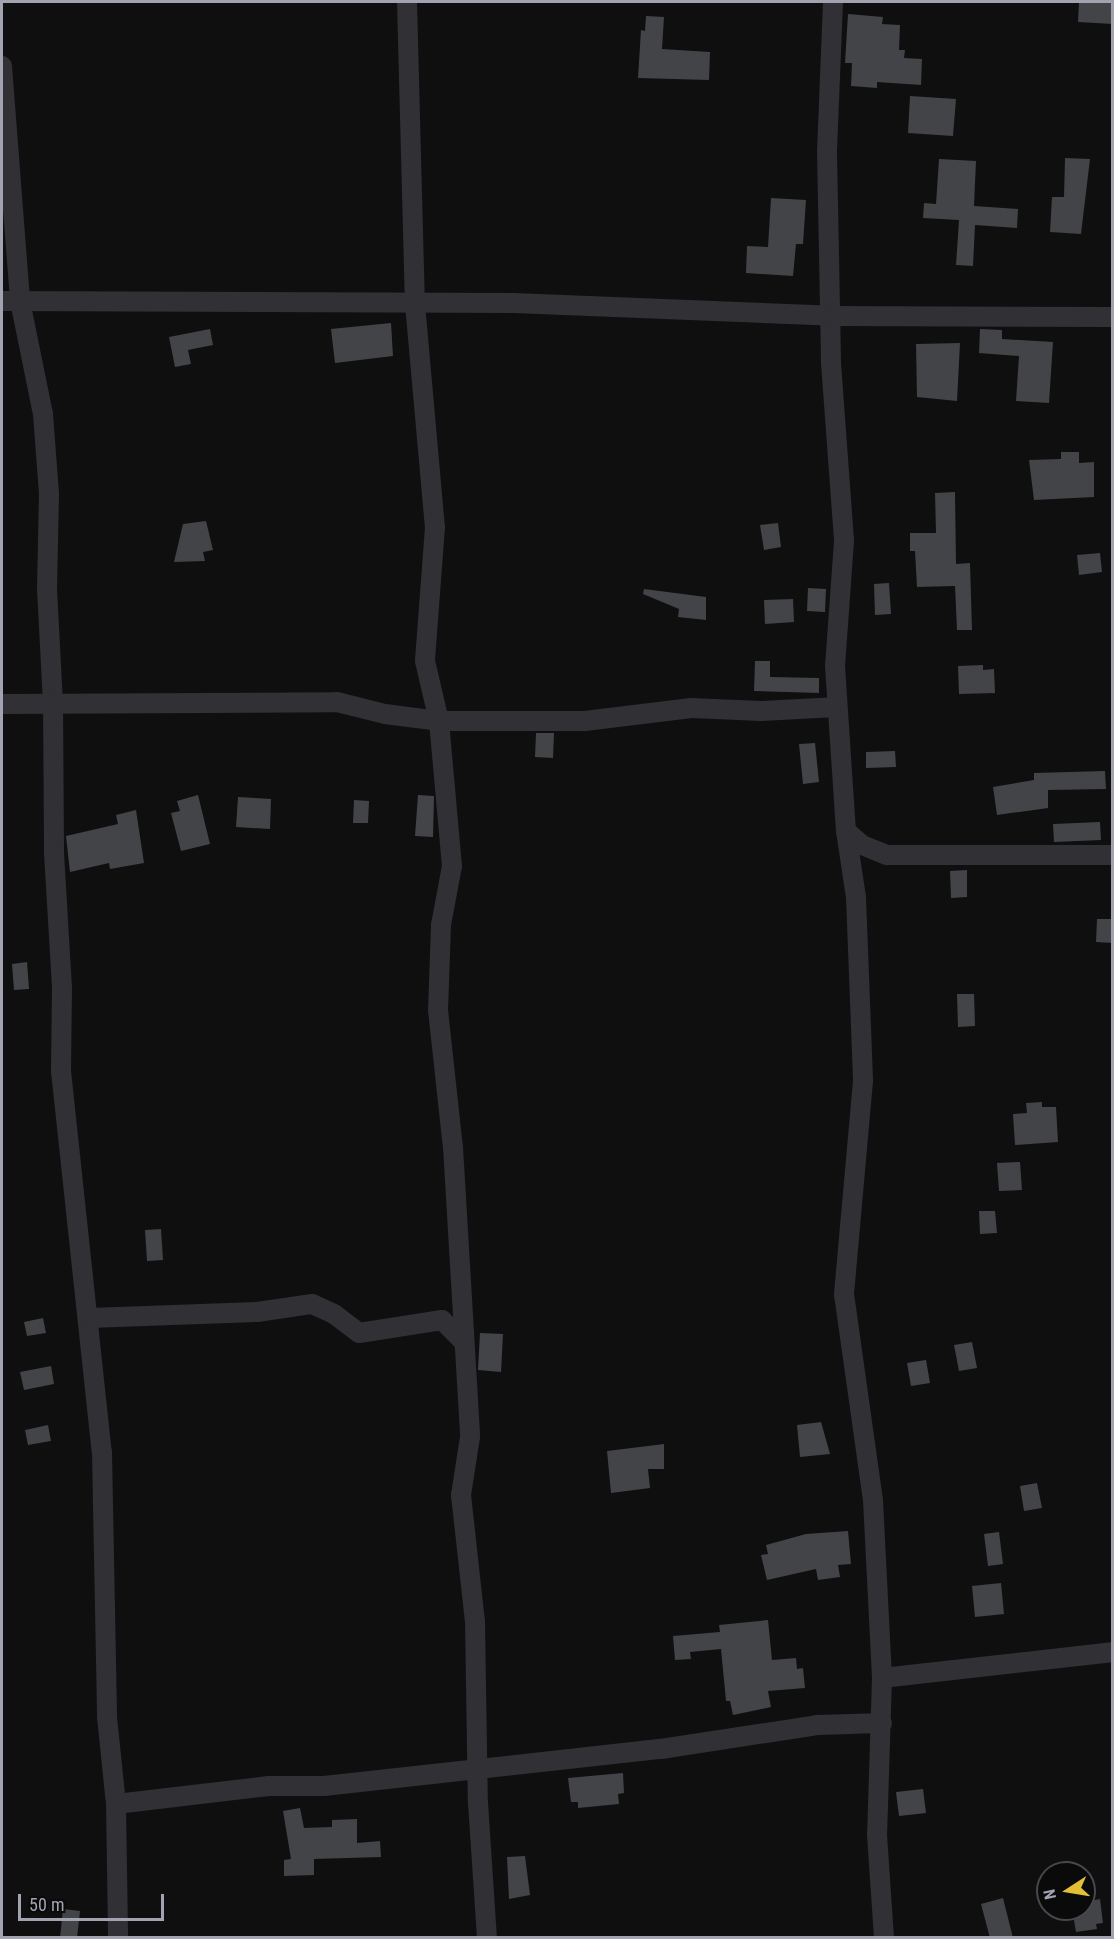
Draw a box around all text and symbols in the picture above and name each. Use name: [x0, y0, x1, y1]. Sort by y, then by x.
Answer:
north arrow: [1036, 1861, 1096, 1921]
scale bar: [21, 1882, 166, 1920]
text: N: [1040, 1888, 1060, 1901]
text: 50 m: [29, 1894, 64, 1915]

